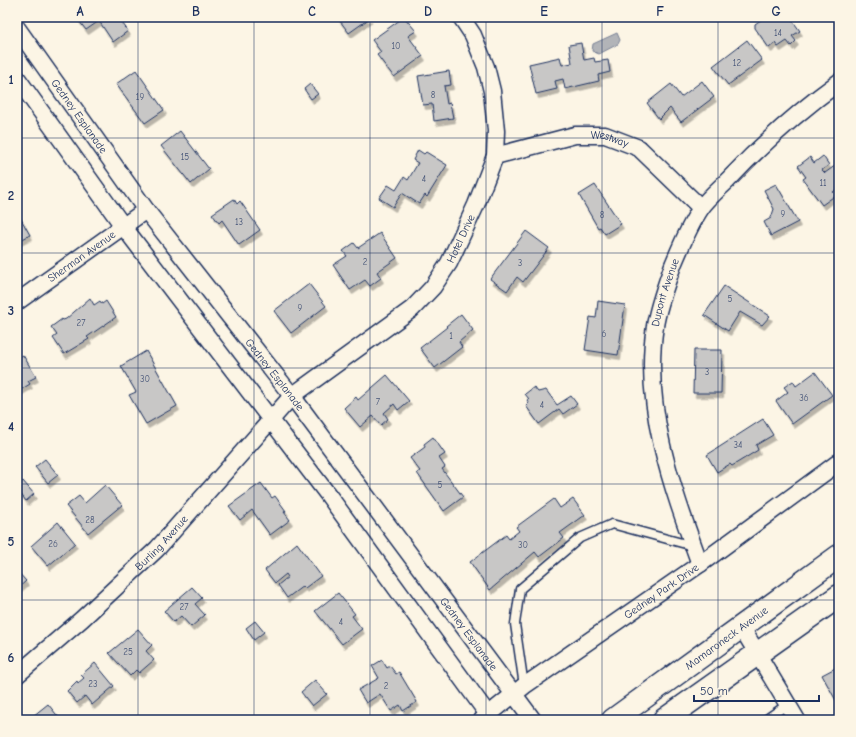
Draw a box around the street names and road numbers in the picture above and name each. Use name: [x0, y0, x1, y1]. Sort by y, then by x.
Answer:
street label: Gedney Esplanade: [48, 77, 110, 156]
street label: Westway: [591, 129, 630, 150]
street label: Hotel Drive: [444, 212, 478, 265]
street label: Sherman Avenue: [45, 228, 118, 285]
street label: Dupont Avenue: [649, 256, 682, 328]
street label: Gedney Esplanade: [242, 336, 307, 414]
street label: Burling Avenue: [133, 512, 191, 573]
street label: Gedney Park Drive: [622, 561, 702, 622]
street label: Gedney Esplanade: [437, 595, 500, 674]
street label: Mamaroneck Avenue: [683, 604, 771, 673]

